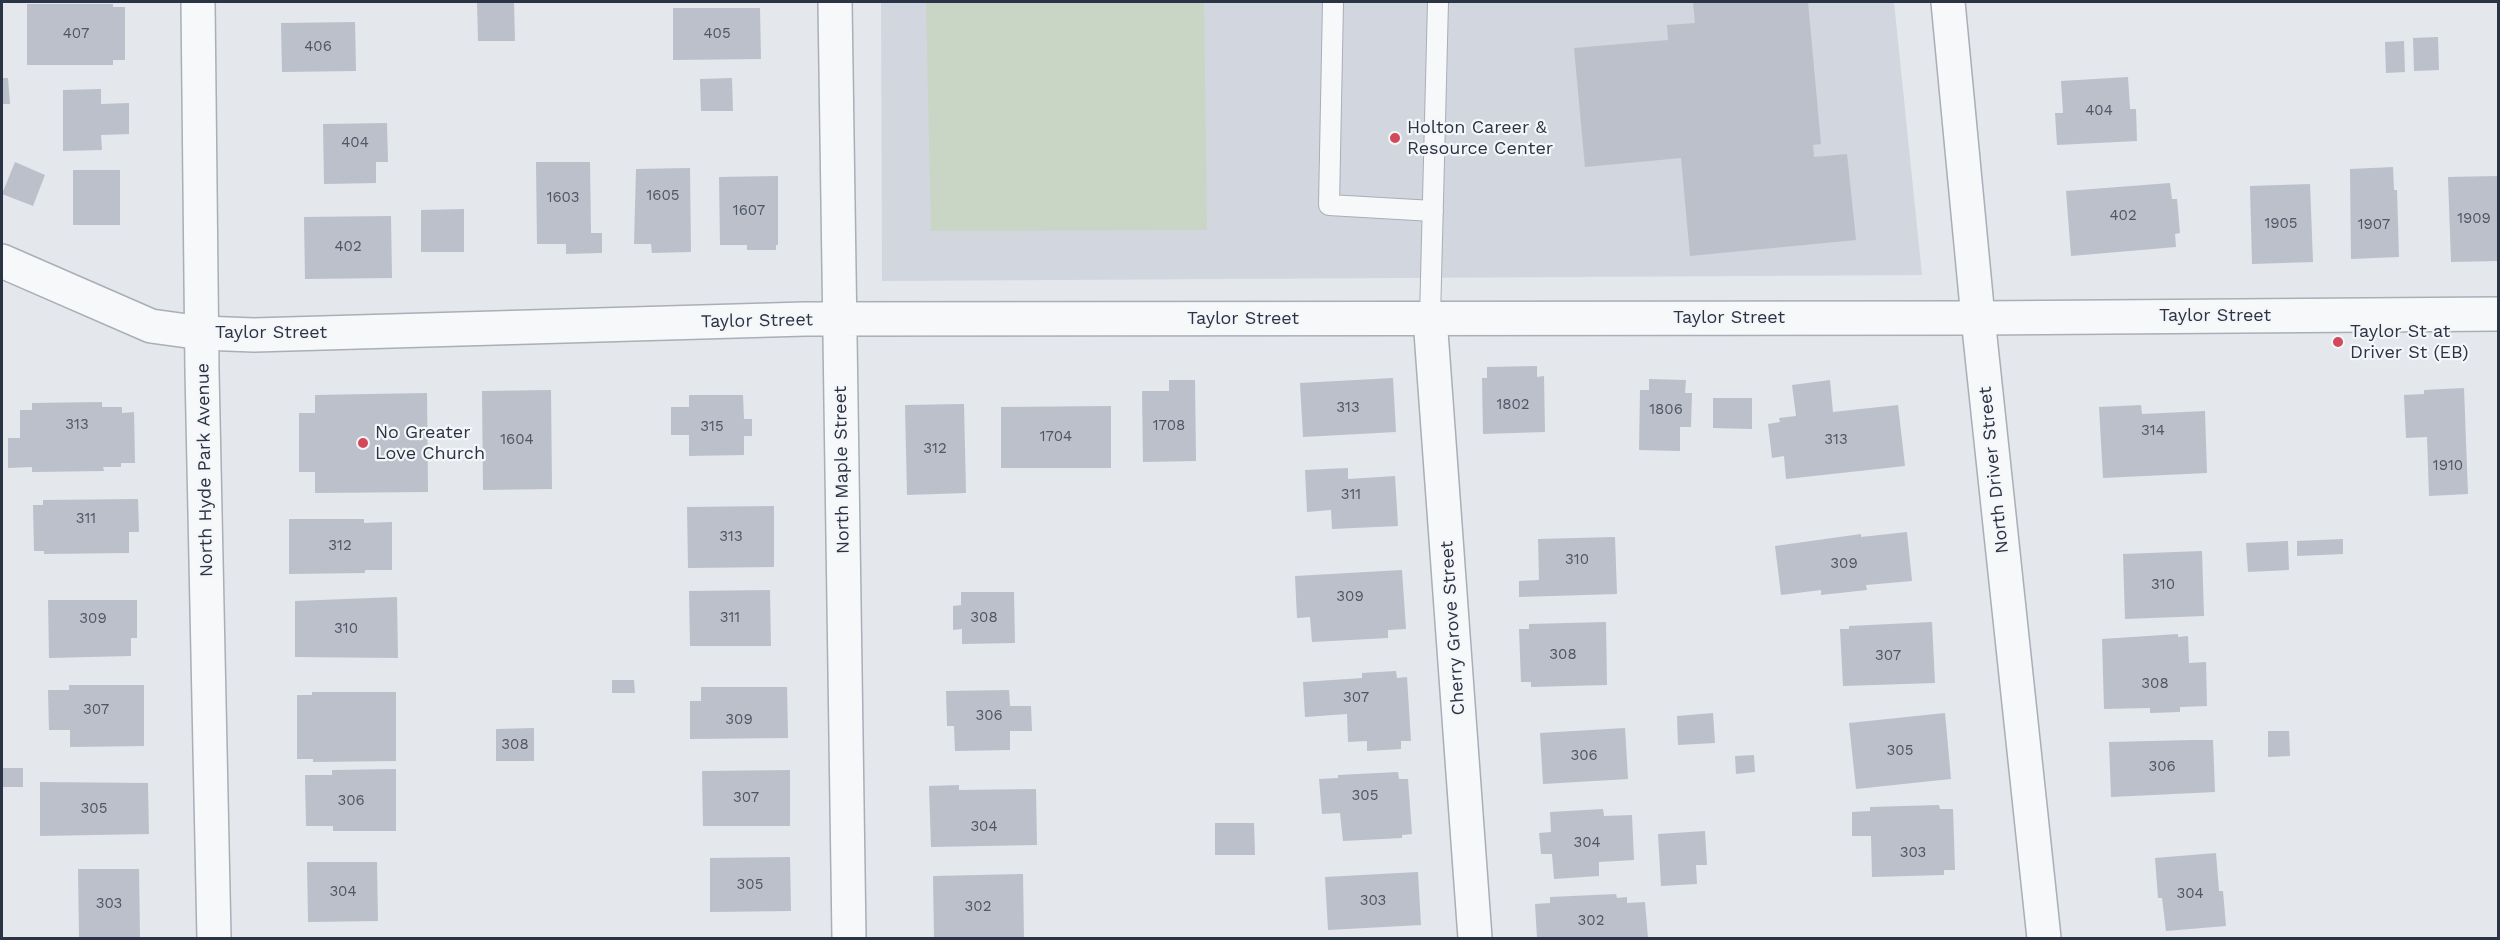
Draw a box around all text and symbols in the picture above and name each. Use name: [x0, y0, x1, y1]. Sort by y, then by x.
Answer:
house number: 407: [63, 25, 89, 43]
house number: 405: [703, 25, 731, 43]
house number: 406: [304, 38, 332, 56]
house number: 404: [2085, 102, 2113, 120]
place label: Holton Career & Resource Center: [1407, 117, 1553, 160]
marker: Holton Career & Resource Center: [1388, 131, 1402, 145]
house number: 404: [341, 134, 369, 152]
house number: 1605: [646, 187, 680, 205]
house number: 1603: [547, 189, 579, 207]
house number: 1607: [733, 202, 765, 220]
house number: 402: [2109, 207, 2137, 225]
house number: 1909: [2457, 210, 2491, 228]
house number: 1905: [2264, 215, 2298, 233]
house number: 1907: [2358, 216, 2390, 234]
house number: 402: [334, 238, 362, 256]
street label: Taylor Street: [2159, 305, 2271, 327]
street label: Taylor Street: [1673, 307, 1785, 329]
street label: Taylor Street: [1187, 308, 1299, 330]
street label: Taylor Street: [701, 309, 813, 333]
place label: Taylor St at Driver St (EB): [2350, 321, 2469, 364]
street label: Taylor Street: [215, 322, 327, 344]
marker: Taylor St at Driver St (EB): [2331, 335, 2345, 349]
street label: North Hyde Park Avenue: [192, 363, 218, 577]
street label: North Driver Street: [1974, 385, 2014, 555]
street label: North Maple Street: [830, 386, 854, 554]
house number: 1802: [1496, 396, 1530, 414]
house number: 313: [1336, 399, 1360, 417]
house number: 1806: [1649, 401, 1683, 419]
house number: 313: [65, 416, 89, 434]
house number: 1708: [1153, 417, 1185, 435]
house number: 315: [700, 418, 724, 436]
place label: No Greater Love Church: [375, 422, 485, 464]
house number: 314: [2141, 422, 2165, 440]
house number: 1704: [1040, 428, 1072, 446]
house number: 1604: [500, 431, 534, 449]
house number: 313: [1824, 431, 1848, 449]
marker: No Greater Love Church: [356, 436, 370, 450]
house number: 312: [923, 440, 947, 458]
house number: 1910: [2433, 457, 2463, 475]
house number: 311: [1341, 486, 1361, 504]
house number: 311: [76, 510, 96, 528]
house number: 313: [719, 528, 743, 546]
house number: 312: [328, 537, 352, 555]
street label: Cherry Grove Street: [1436, 540, 1470, 716]
house number: 310: [1565, 551, 1589, 569]
house number: 309: [1830, 555, 1858, 573]
house number: 310: [2151, 576, 2175, 594]
house number: 309: [1336, 588, 1364, 606]
house number: 311: [720, 609, 740, 627]
house number: 308: [970, 609, 998, 627]
house number: 309: [79, 610, 107, 628]
house number: 310: [334, 620, 358, 638]
house number: 308: [1549, 646, 1577, 664]
house number: 307: [1875, 647, 1901, 665]
house number: 308: [2141, 675, 2169, 693]
house number: 307: [1343, 689, 1369, 707]
house number: 307: [83, 701, 109, 719]
house number: 306: [975, 707, 1003, 725]
house number: 309: [725, 711, 753, 729]
house number: 308: [501, 736, 529, 754]
house number: 305: [1887, 742, 1913, 760]
house number: 306: [1570, 747, 1598, 765]
house number: 306: [2148, 758, 2176, 776]
house number: 305: [1352, 787, 1378, 805]
house number: 307: [733, 789, 759, 807]
house number: 306: [337, 792, 365, 810]
house number: 305: [81, 800, 107, 818]
house number: 304: [970, 818, 998, 836]
house number: 304: [1573, 834, 1601, 852]
house number: 303: [1900, 844, 1926, 862]
house number: 305: [737, 876, 763, 894]
house number: 304: [329, 883, 357, 901]
house number: 304: [2176, 885, 2204, 903]
house number: 303: [1360, 892, 1386, 910]
house number: 303: [96, 895, 122, 913]
house number: 302: [965, 898, 991, 916]
house number: 302: [1578, 912, 1604, 930]

